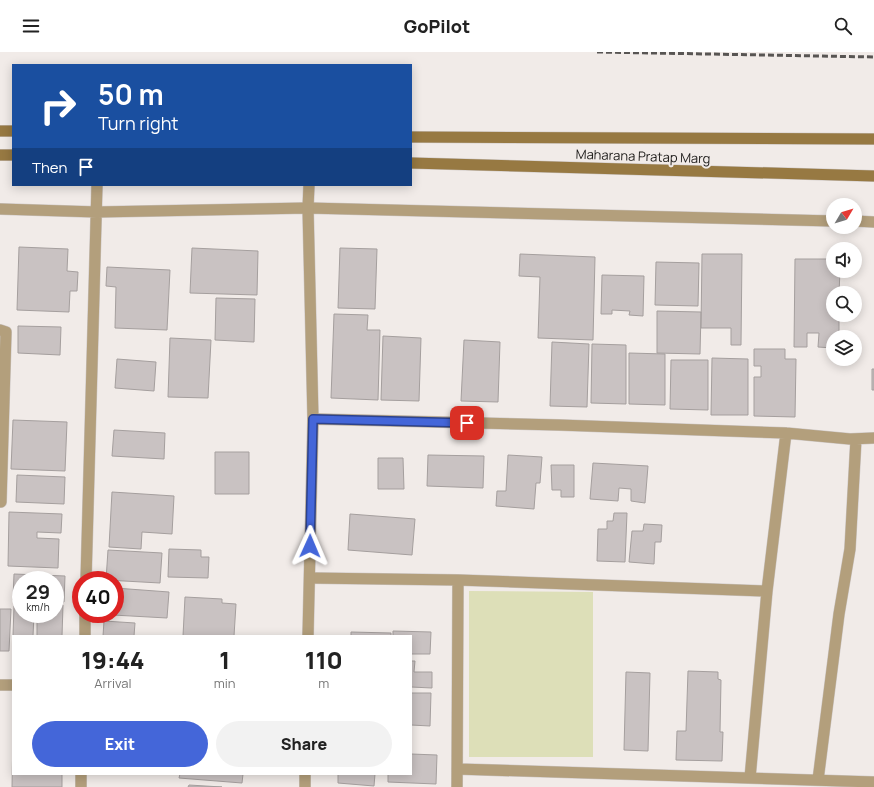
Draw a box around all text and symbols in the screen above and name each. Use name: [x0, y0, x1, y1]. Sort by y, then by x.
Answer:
text: GoPilot: [404, 14, 470, 38]
icon: menu: [20, 15, 42, 37]
icon: search: [832, 15, 854, 37]
text: 50 m: [98, 75, 164, 113]
icon: right: [32, 80, 84, 132]
text: Turn right: [98, 111, 179, 135]
street label: Maharana Pratap Marg: [575, 145, 711, 167]
icon: arrive: [75, 156, 97, 178]
text: Then: [32, 157, 67, 178]
north arrow: [826, 198, 862, 234]
map controls: [826, 198, 862, 366]
button: sound: [826, 242, 862, 278]
button: search: [826, 286, 862, 322]
button: layers: [826, 330, 862, 366]
pin: [450, 406, 484, 440]
icon: arrive: [456, 412, 478, 434]
position arrow: [289, 525, 331, 567]
speed limit sign: 40: [72, 571, 124, 623]
text: 29: [26, 578, 50, 605]
text: km/h: [26, 600, 50, 614]
text: 19:44: [81, 643, 145, 676]
text: 1: [219, 643, 230, 676]
text: 110: [305, 643, 343, 676]
text: Arrival: [94, 674, 131, 692]
text: min: [214, 674, 236, 692]
text: m: [318, 674, 329, 692]
button: Exit: [32, 721, 208, 767]
button: Share: [216, 721, 392, 767]

